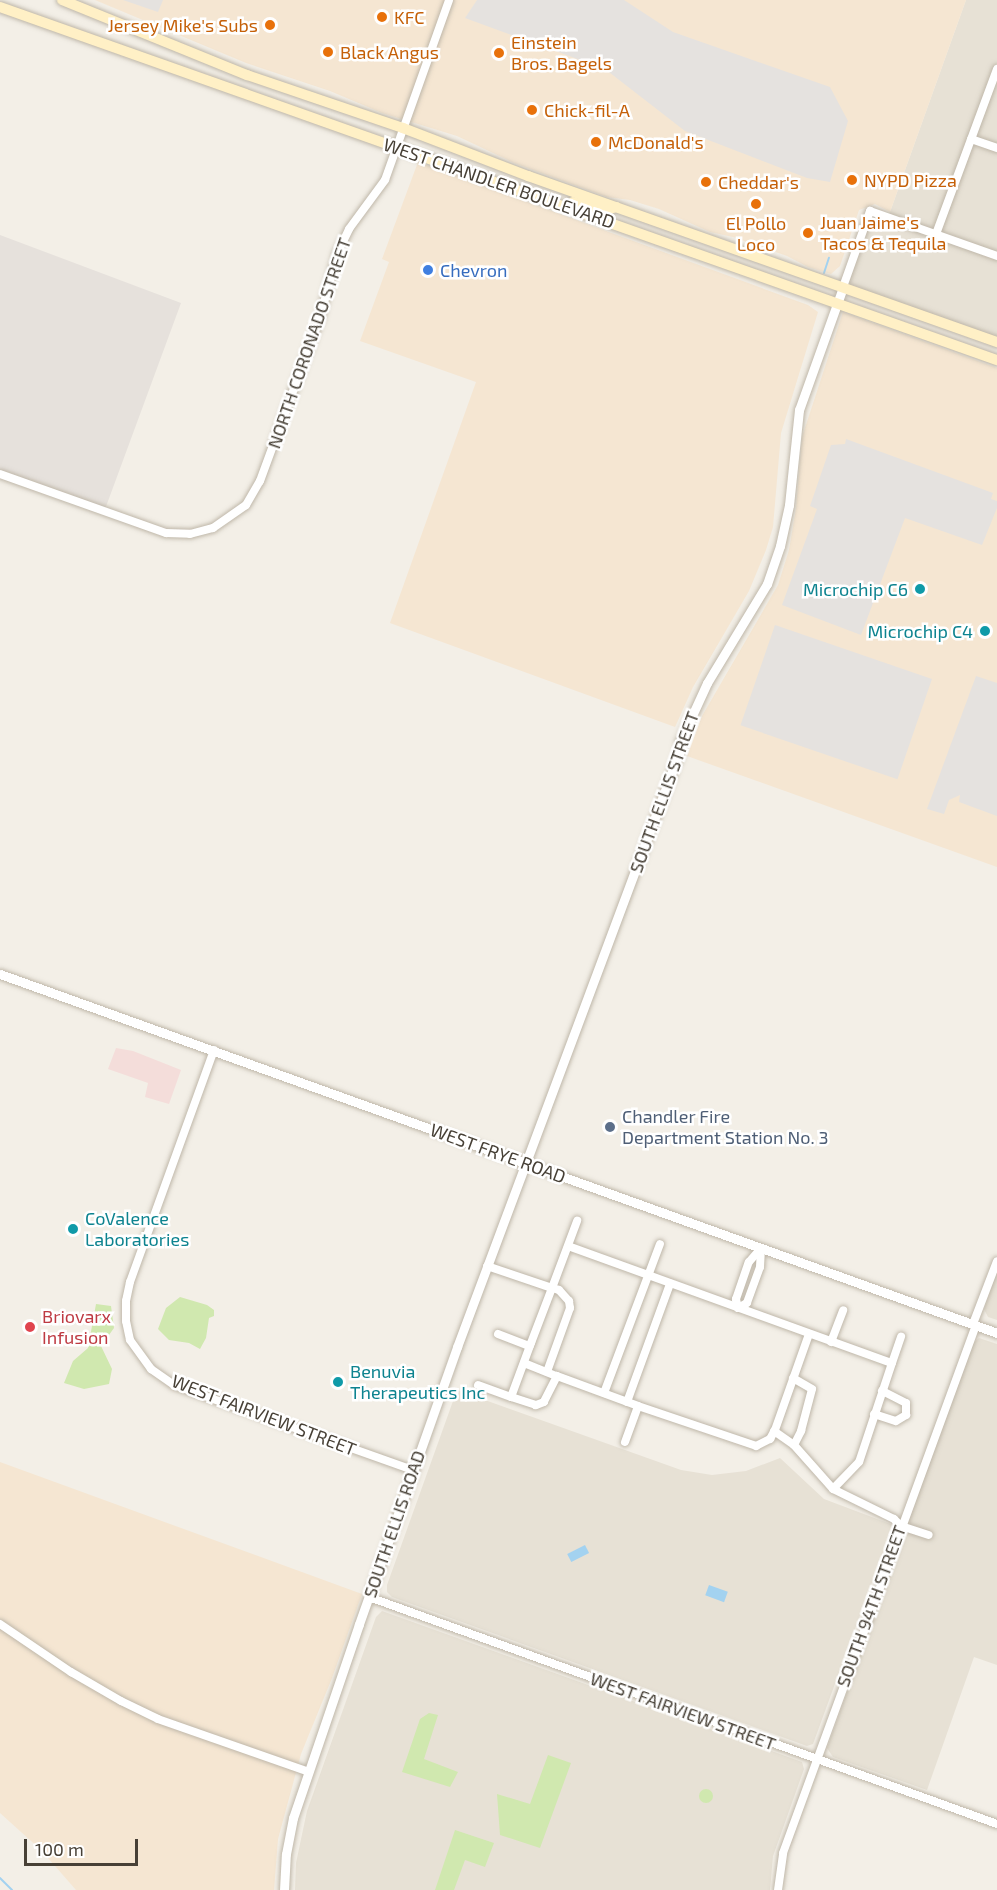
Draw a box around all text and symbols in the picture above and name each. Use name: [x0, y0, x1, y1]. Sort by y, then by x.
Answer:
place label: KFC: [394, 6, 424, 28]
marker: KFC: [375, 10, 389, 24]
place label: Jersey Mike's Subs: [107, 14, 258, 36]
marker: Jersey Mike's Subs: [263, 18, 277, 32]
place label: Einstein Bros. Bagels: [511, 32, 612, 74]
place label: Black Angus: [340, 41, 439, 63]
marker: Black Angus: [321, 45, 335, 59]
marker: Einstein Bros. Bagels: [492, 46, 506, 60]
place label: Chick-fil-A: [544, 99, 630, 121]
marker: Chick-fil-A: [525, 103, 539, 117]
place label: McDonald's: [608, 131, 704, 153]
street label: WEST CHANDLER BOULEVARD: [380, 133, 618, 233]
marker: McDonald's: [589, 135, 603, 149]
place label: NYPD Pizza: [864, 169, 957, 191]
place label: Cheddar's: [718, 171, 799, 193]
marker: NYPD Pizza: [845, 173, 859, 187]
marker: Cheddar's: [699, 175, 713, 189]
marker: El Pollo Loco: [749, 197, 763, 211]
place label: Juan Jaime's Tacos & Tequila: [820, 212, 947, 254]
place label: El Pollo Loco: [725, 213, 787, 256]
marker: Juan Jaime's Tacos & Tequila: [801, 226, 815, 240]
street label: NORTH CORONADO STREET: [263, 235, 355, 451]
place label: Chevron: [440, 259, 508, 281]
marker: Chevron: [421, 263, 435, 277]
place label: Microchip C6: [803, 578, 908, 600]
marker: Microchip C6: [913, 582, 927, 596]
place label: Microchip C4: [868, 620, 973, 642]
marker: Microchip C4: [978, 624, 992, 638]
street label: SOUTH ELLIS STREET: [625, 708, 703, 876]
place label: Chandler Fire Department Station No. 3: [622, 1106, 829, 1148]
street label: WEST FRYE ROAD: [427, 1118, 569, 1188]
marker: Chandler Fire Department Station No. 3: [603, 1120, 617, 1134]
place label: CoValence Laboratories: [85, 1208, 189, 1250]
marker: CoValence Laboratories: [66, 1222, 80, 1236]
place label: Briovarx Infusion: [42, 1306, 111, 1348]
marker: Briovarx Infusion: [23, 1320, 37, 1334]
place label: Benuvia Therapeutics Inc: [350, 1361, 485, 1404]
street label: WEST FAIRVIEW STREET: [168, 1370, 360, 1460]
marker: Benuvia Therapeutics Inc: [331, 1375, 345, 1389]
street label: SOUTH ELLIS ROAD: [359, 1448, 429, 1600]
street label: SOUTH 94TH STREET: [832, 1522, 910, 1690]
street label: WEST FAIRVIEW STREET: [587, 1667, 779, 1755]
scale bar: [27, 1827, 141, 1865]
text: 100 m: [35, 1838, 84, 1860]

